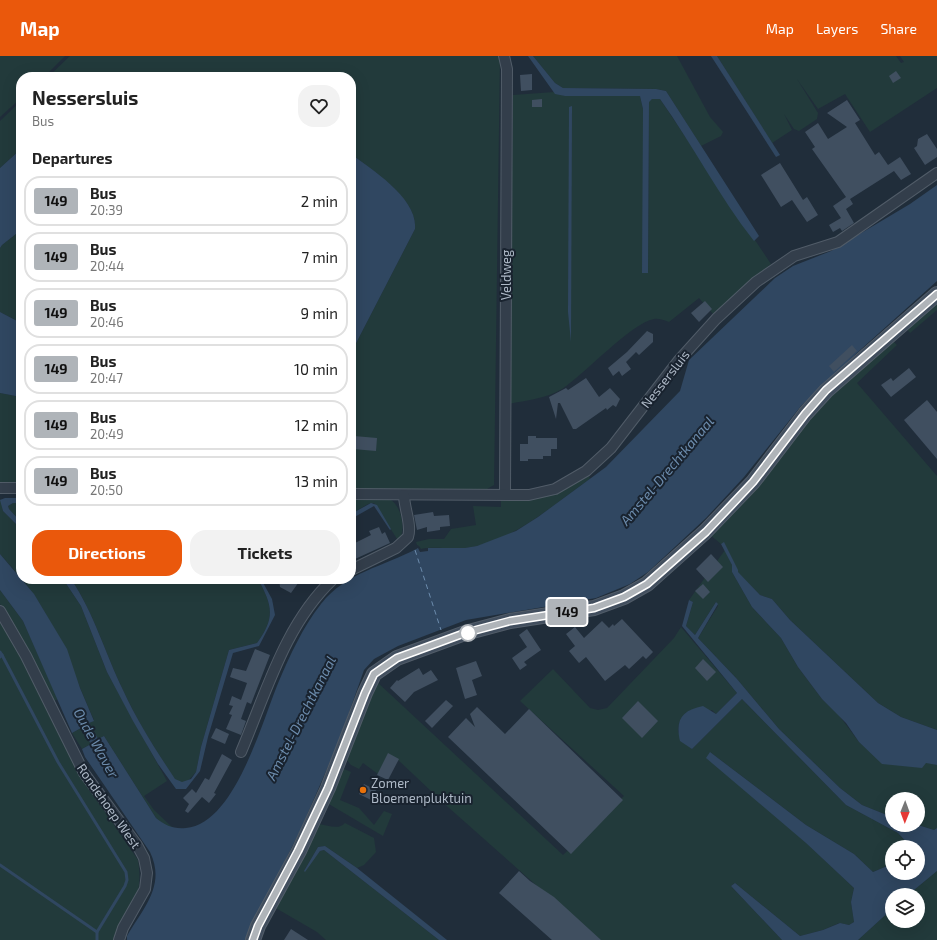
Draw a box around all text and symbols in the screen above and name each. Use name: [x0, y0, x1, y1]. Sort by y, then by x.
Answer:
text: Map: [20, 17, 60, 40]
text: Map: [766, 20, 794, 37]
text: Layers: [816, 20, 858, 37]
text: Share: [880, 20, 917, 37]
button: heart: [298, 85, 340, 127]
text: Nessersluis: [32, 86, 138, 109]
text: Bus: [32, 113, 54, 129]
text: Departures: [32, 149, 112, 167]
text: Bus: [90, 184, 116, 202]
text: 149: [44, 192, 68, 209]
text: 2 min: [301, 192, 338, 210]
text: 20:39: [90, 202, 123, 218]
text: Bus: [90, 240, 116, 258]
text: 149: [44, 248, 68, 265]
text: 7 min: [301, 248, 338, 266]
street label: Veldweg: [498, 250, 514, 300]
text: 20:44: [90, 258, 124, 274]
text: Bus: [90, 296, 116, 314]
text: 149: [44, 304, 68, 321]
text: 9 min: [300, 304, 338, 322]
text: 20:46: [90, 314, 124, 330]
street label: Nessersluis: [637, 347, 693, 411]
text: Bus: [90, 352, 116, 370]
text: 149: [44, 360, 68, 377]
text: 10 min: [294, 360, 338, 378]
text: 20:47: [90, 370, 123, 386]
text: Bus: [90, 408, 116, 426]
water label: Amstel-Drechtkanaal: [616, 413, 717, 529]
text: 149: [44, 416, 68, 433]
text: 12 min: [295, 416, 338, 434]
text: 20:49: [90, 426, 124, 442]
text: Bus: [90, 464, 116, 482]
text: 149: [44, 472, 68, 489]
text: 13 min: [295, 472, 338, 490]
text: 20:50: [90, 482, 123, 498]
button: Directions: [32, 530, 182, 576]
button: Tickets: [190, 530, 340, 576]
line badge: 149: [544, 599, 590, 625]
text: 149: [555, 603, 579, 620]
unlabelled marker: [459, 624, 477, 642]
water label: Amstel-Drechtkanaal: [261, 653, 339, 783]
water label: Oude Waver: [70, 705, 123, 781]
street label: Rondehoep West: [74, 760, 144, 852]
place label: Zomer Bloemenpluktuin: [371, 775, 472, 806]
marker: Zomer Bloemenpluktuin: [358, 785, 368, 795]
north arrow: [885, 792, 925, 832]
map controls: [885, 792, 925, 928]
button: locate: [885, 840, 925, 880]
button: layers: [885, 888, 925, 928]

